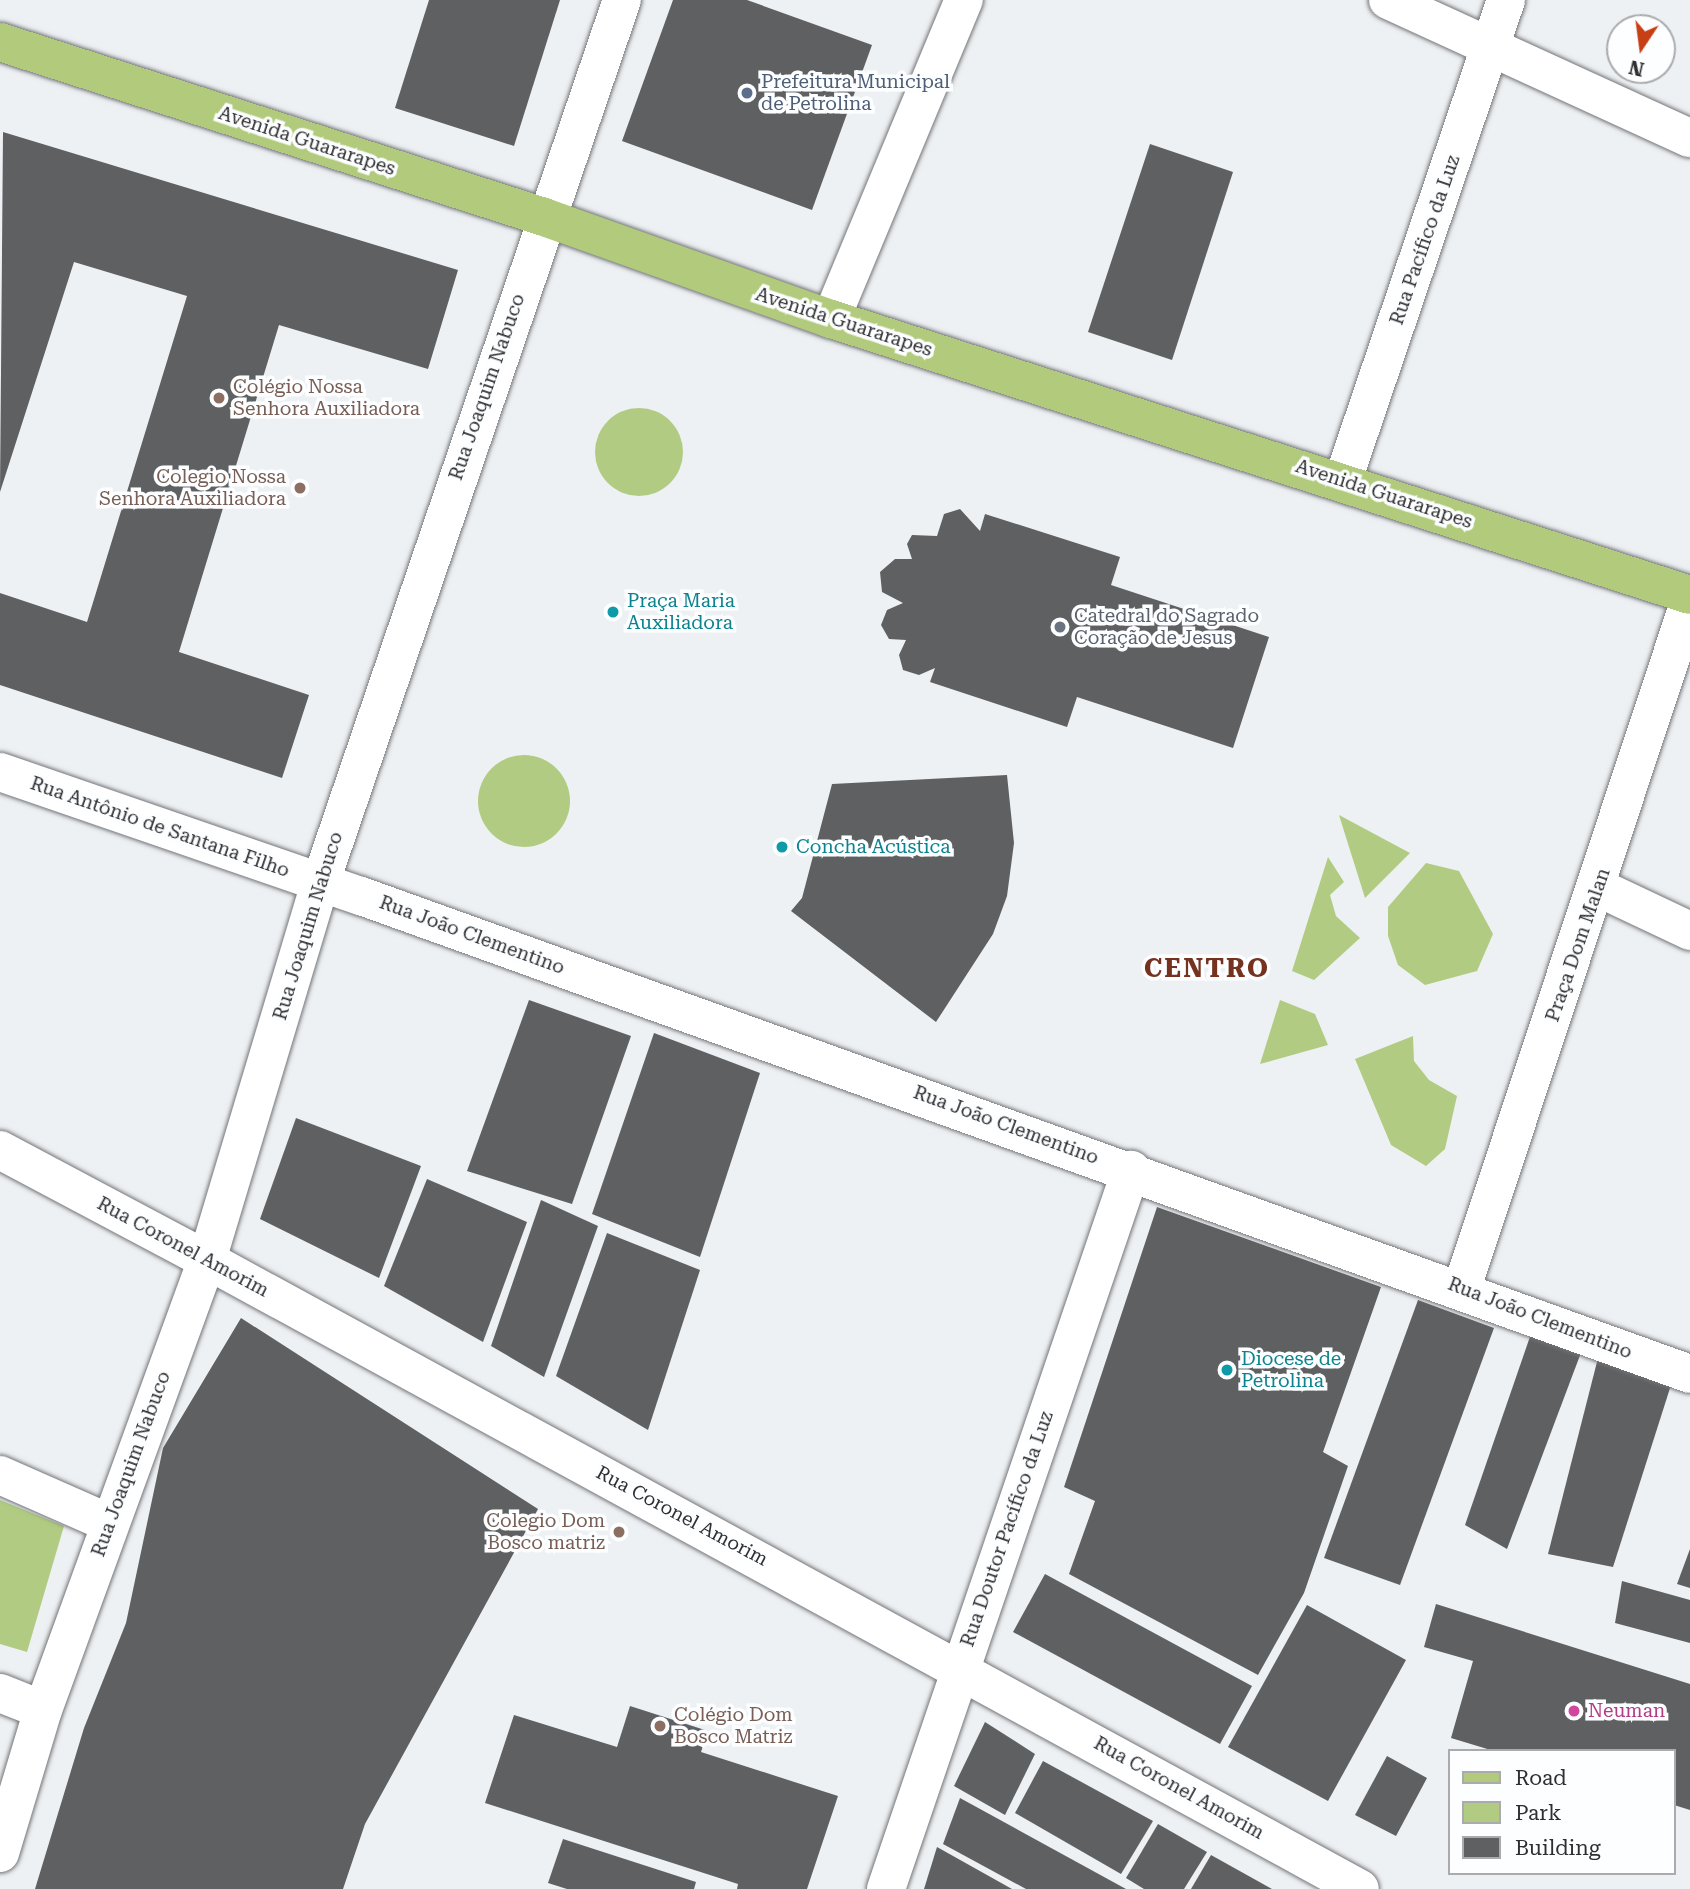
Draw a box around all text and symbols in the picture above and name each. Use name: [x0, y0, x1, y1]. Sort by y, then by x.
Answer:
north arrow: [1606, 14, 1676, 84]
text: N: [1627, 55, 1646, 81]
place label: Prefeitura Municipal de Petrolina: [761, 71, 950, 115]
marker: Prefeitura Municipal de Petrolina: [739, 85, 755, 101]
street label: Avenida Guararapes: [216, 102, 398, 180]
street label: Rua Pacífico da Luz: [1385, 152, 1465, 328]
street label: Avenida Guararapes: [753, 283, 935, 361]
street label: Rua Joaquim Nabuco: [444, 291, 530, 483]
place label: Colégio Nossa Senhora Auxiliadora: [233, 376, 420, 420]
marker: Colégio Nossa Senhora Auxiliadora: [211, 390, 227, 406]
street label: Avenida Guararapes: [1293, 455, 1475, 533]
place label: Colegio Nossa Senhora Auxiliadora: [99, 466, 286, 510]
marker: Colegio Nossa Senhora Auxiliadora: [292, 480, 308, 496]
place label: Praça Maria Auxiliadora: [627, 590, 735, 634]
marker: Praça Maria Auxiliadora: [605, 604, 621, 620]
place label: Catedral do Sagrado Coração de Jesus: [1074, 605, 1259, 649]
marker: Catedral do Sagrado Coração de Jesus: [1052, 619, 1068, 635]
street label: Rua Antônio de Santana Filho: [27, 772, 293, 882]
street label: Rua Joaquim Nabuco: [269, 829, 347, 1023]
place label: Concha Acústica: [796, 836, 950, 858]
marker: Concha Acústica: [774, 839, 790, 855]
street label: Praça Dom Malan: [1541, 865, 1615, 1025]
street label: Rua João Clementino: [376, 891, 568, 979]
district label: CENTRO: [1145, 953, 1269, 985]
street label: Rua João Clementino: [910, 1081, 1102, 1169]
street label: Rua Coronel Amorim: [93, 1192, 273, 1302]
street label: Rua João Clementino: [1445, 1272, 1635, 1364]
place label: Diocese de Petrolina: [1241, 1348, 1341, 1392]
marker: Diocese de Petrolina: [1219, 1362, 1235, 1378]
street label: Rua Joaquim Nabuco: [87, 1368, 175, 1560]
street label: Rua Doutor Pacífico da Luz: [956, 1408, 1058, 1650]
street label: Rua Coronel Amorim: [592, 1461, 772, 1571]
place label: Colegio Dom Bosco matriz: [486, 1510, 605, 1554]
marker: Colegio Dom Bosco matriz: [611, 1524, 627, 1540]
place label: Neuman: [1588, 1700, 1665, 1722]
marker: Neuman: [1566, 1703, 1582, 1719]
place label: Colégio Dom Bosco Matriz: [674, 1704, 793, 1748]
marker: Colégio Dom Bosco Matriz: [652, 1718, 668, 1734]
street label: Rua Coronel Amorim: [1090, 1732, 1268, 1844]
legend: [1448, 1749, 1676, 1875]
text: Road: [1515, 1766, 1567, 1790]
text: Park: [1515, 1801, 1561, 1825]
text: Building: [1515, 1836, 1601, 1860]

